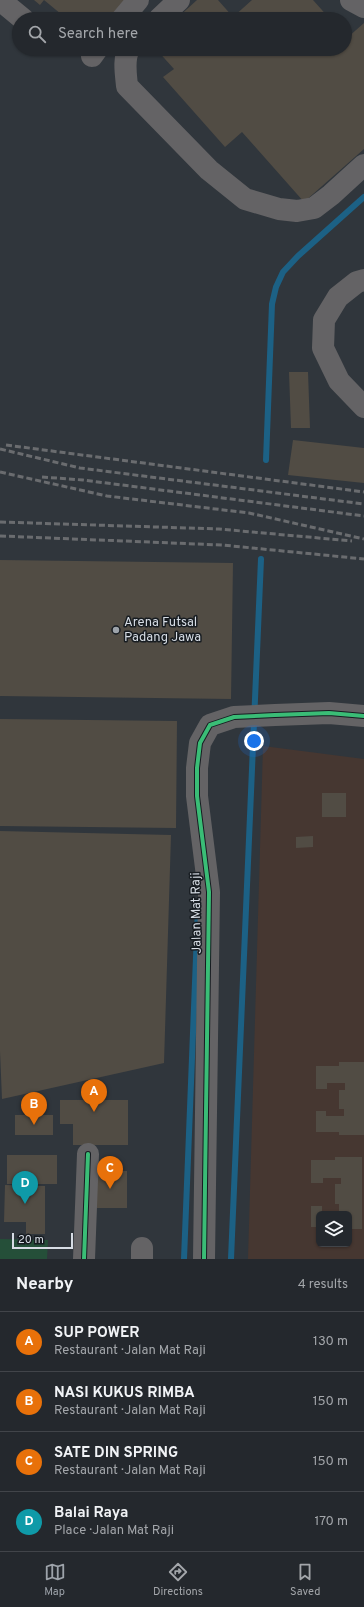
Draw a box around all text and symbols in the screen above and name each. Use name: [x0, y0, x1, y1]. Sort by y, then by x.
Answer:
search box: [12, 12, 352, 56]
icon: search: [26, 23, 48, 45]
text: Search here: [58, 25, 138, 44]
place label: Arena Futsal Padang Jawa: [124, 615, 201, 646]
marker: Arena Futsal Padang Jawa: [111, 625, 121, 635]
your location: [244, 731, 264, 751]
street label: Jalan Mat Raji: [188, 872, 206, 954]
pin: A: [81, 1079, 107, 1112]
pin: B: [21, 1092, 47, 1125]
pin: C: [97, 1156, 123, 1189]
pin: D: [12, 1171, 38, 1204]
map controls: [316, 1211, 352, 1247]
button: layers: [316, 1211, 352, 1247]
scale bar: [12, 1231, 73, 1250]
text: 20 m: [18, 1233, 44, 1247]
text: Nearby: [16, 1274, 73, 1296]
text: 4 results: [298, 1277, 348, 1293]
text: SUP POWER: [54, 1324, 140, 1343]
text: A: [24, 1334, 34, 1350]
text: 130 m: [313, 1334, 348, 1350]
text: Restaurant · Jalan Mat Raji: [54, 1343, 206, 1359]
text: NASI KUKUS RIMBA: [54, 1384, 195, 1403]
text: B: [25, 1394, 33, 1410]
text: 150 m: [313, 1394, 348, 1410]
text: Restaurant · Jalan Mat Raji: [54, 1403, 206, 1419]
text: SATE DIN SPRING: [54, 1444, 178, 1463]
text: C: [25, 1454, 33, 1470]
text: 150 m: [313, 1454, 348, 1470]
text: Restaurant · Jalan Mat Raji: [54, 1463, 206, 1479]
text: Balai Raya: [54, 1504, 128, 1523]
text: D: [24, 1514, 34, 1530]
text: 170 m: [314, 1514, 348, 1530]
text: Place · Jalan Mat Raji: [54, 1523, 174, 1539]
tab: Map: [44, 1561, 66, 1599]
tab: Directions: [153, 1561, 203, 1599]
tab: Saved: [290, 1561, 320, 1599]

